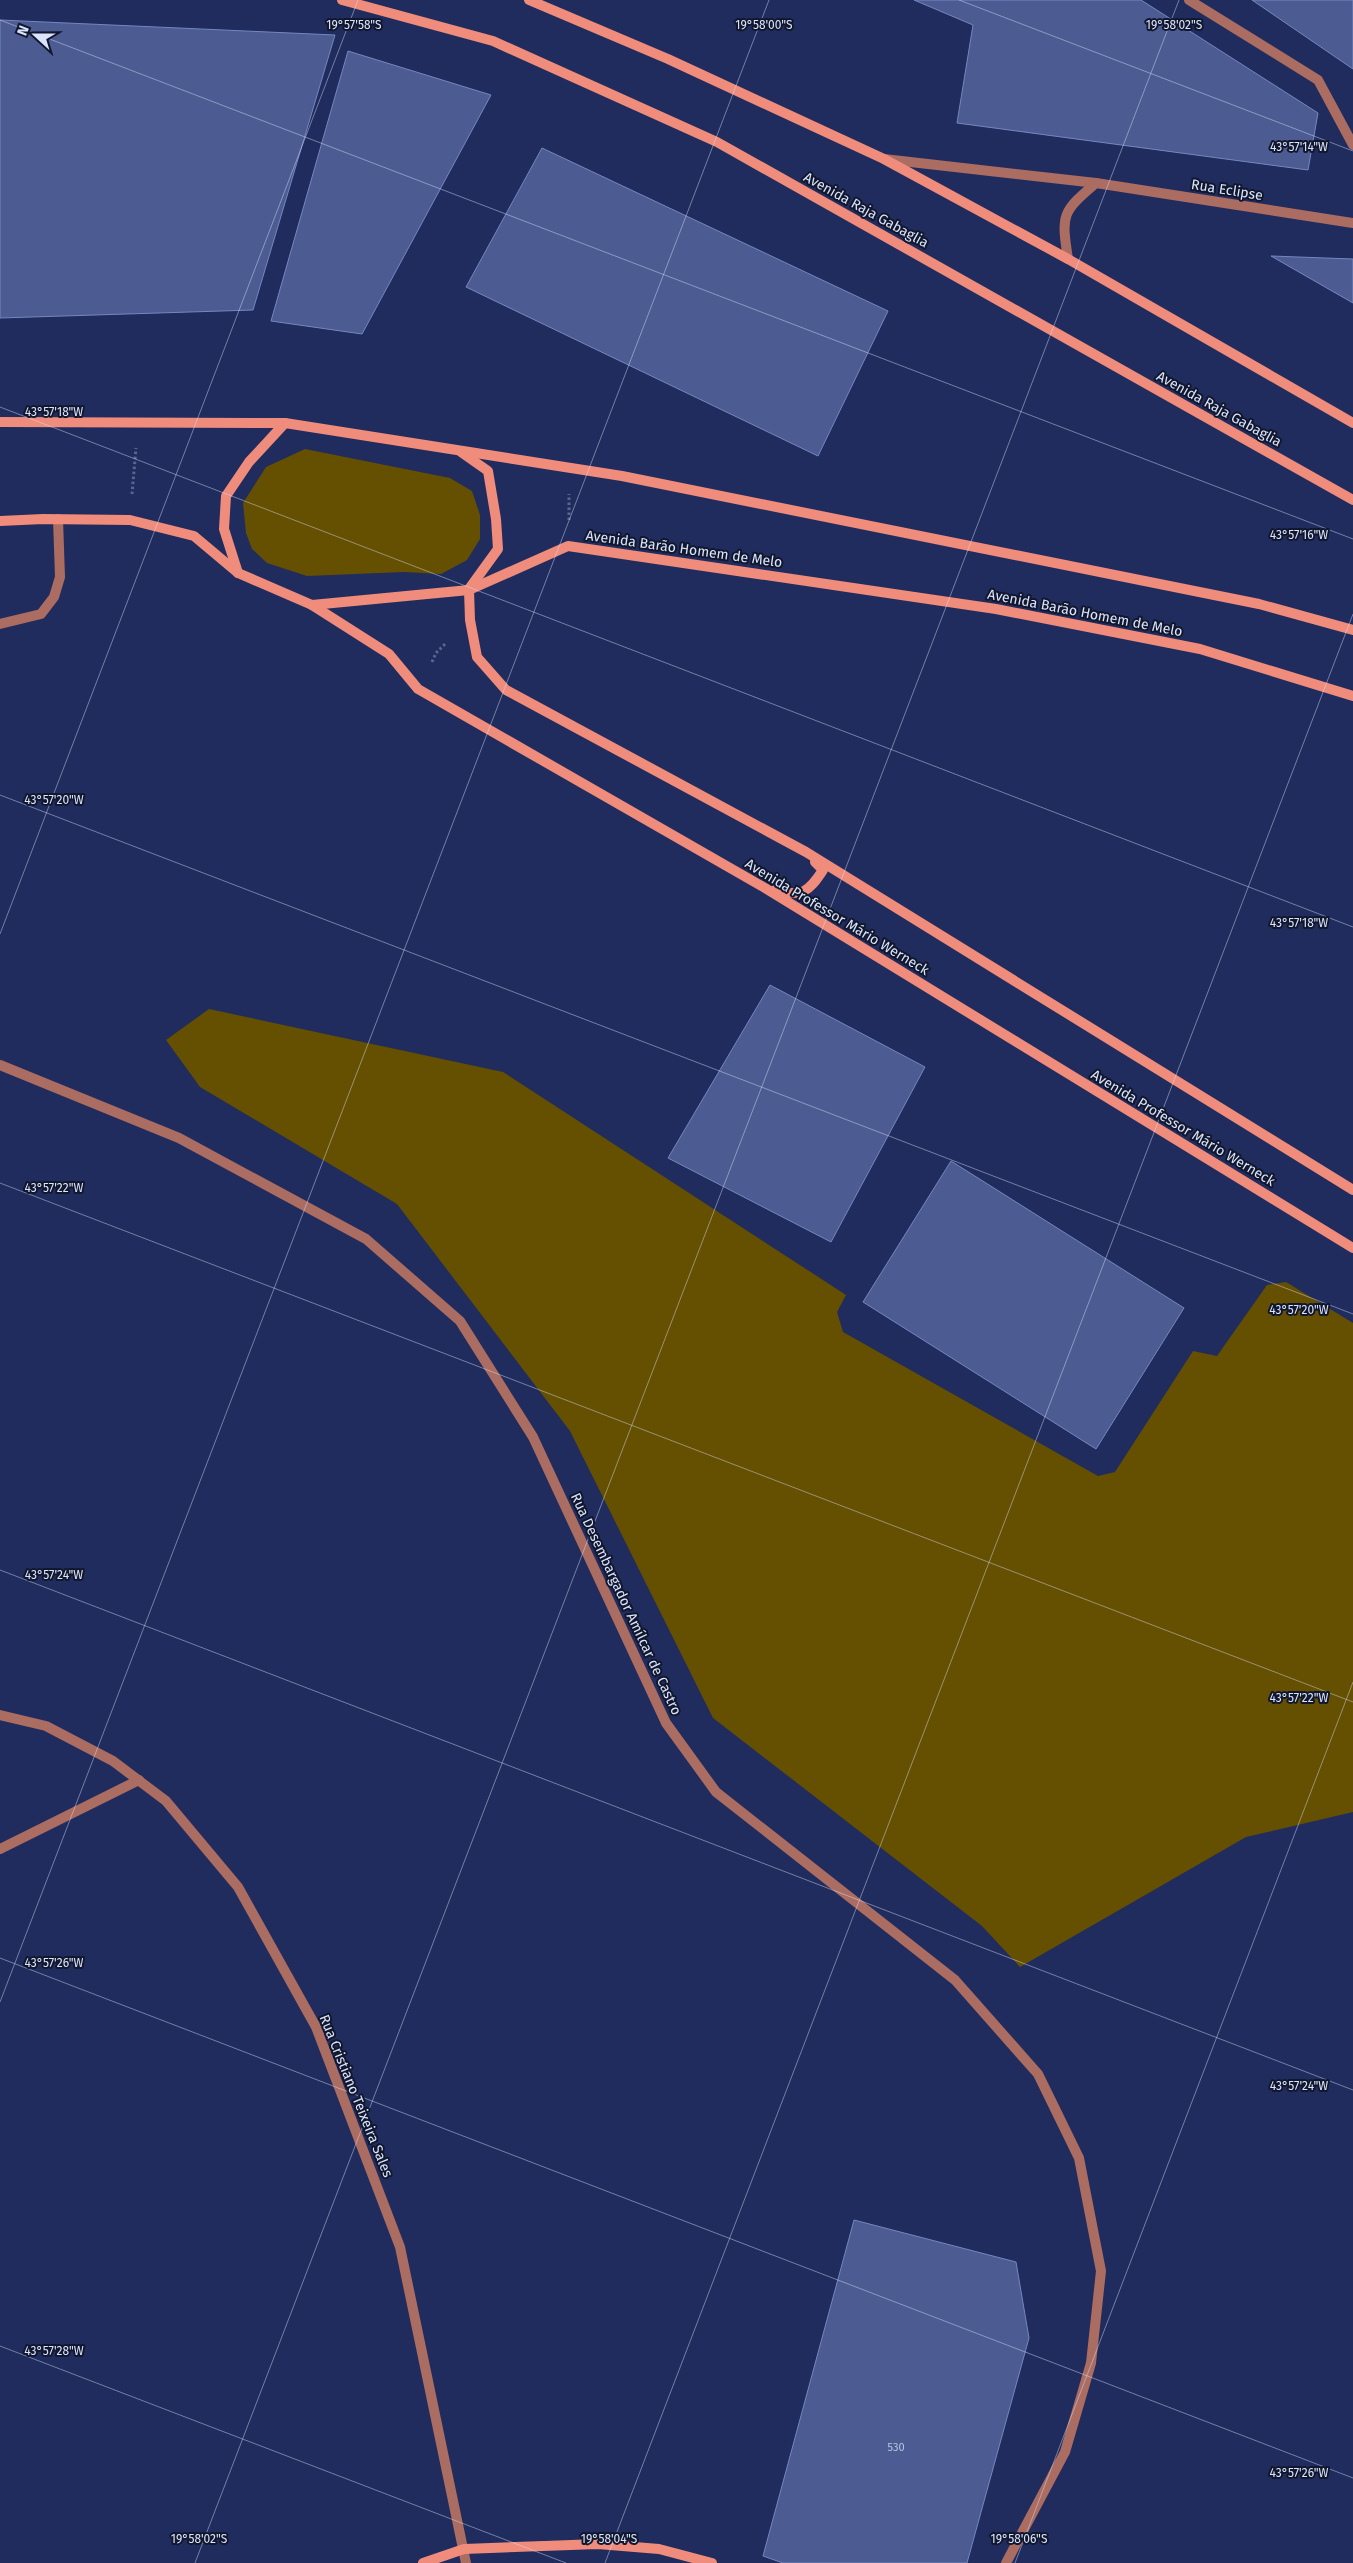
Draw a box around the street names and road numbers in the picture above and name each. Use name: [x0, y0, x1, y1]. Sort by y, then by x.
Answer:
street label: Avenida Raja Gabaglia: [800, 169, 932, 251]
street label: Rua Eclipse: [1190, 176, 1264, 204]
street label: Avenida Raja Gabaglia: [1153, 368, 1285, 450]
street label: Avenida Barão Homem de Melo: [585, 527, 783, 571]
street label: Avenida Barão Homem de Melo: [986, 586, 1184, 640]
street label: Avenida Professor Mário Werneck: [742, 855, 933, 979]
street label: Avenida Professor Mário Werneck: [1088, 1066, 1279, 1190]
street label: Rua Desembargador Amílcar de Castro: [567, 1490, 685, 1718]
street label: Rua Cristiano Teixeira Sales: [316, 2012, 397, 2180]

